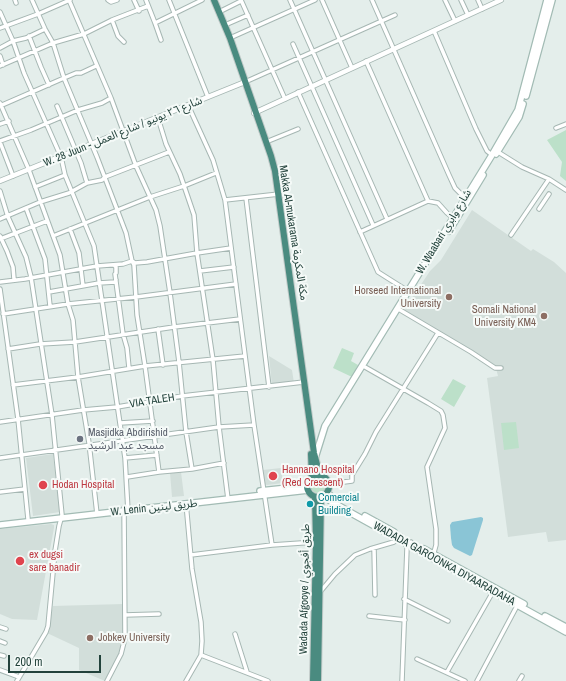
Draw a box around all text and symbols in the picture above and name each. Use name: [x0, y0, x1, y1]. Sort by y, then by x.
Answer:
street label: W. 28 Juun - شارع ٢٦ يونيو / شارع العمل: [42, 94, 204, 170]
street label: Makka Al-mukarama مكة المكرمة: [276, 164, 310, 302]
street label: W. Waabari شارع وابري: [414, 187, 474, 277]
place label: Horseed International University: [354, 284, 441, 310]
marker: Horseed International University: [444, 292, 454, 302]
place label: Somali National University KM4: [472, 303, 536, 329]
marker: Somali National University KM4: [539, 311, 549, 321]
street label: VIA TALEH: [129, 391, 175, 411]
place label: Masjidka Abdirishid مسجد عبد الرشيد: [88, 426, 168, 452]
marker: Masjidka Abdirishid مسجد عبد الرشيد: [75, 434, 85, 444]
place label: Hannano Hospital (Red Crescent): [282, 463, 354, 489]
marker: Hannano Hospital (Red Crescent): [267, 470, 279, 482]
place label: Hodan Hospital: [52, 478, 114, 492]
marker: Hodan Hospital: [37, 479, 49, 491]
place label: Comercial Building: [318, 491, 359, 517]
street label: W. Lenin طريق لينين: [110, 497, 198, 519]
marker: Comercial Building: [305, 499, 315, 509]
street label: WADADA GAROONKA DIYAARADAHA: [371, 519, 517, 609]
street label: Wadada Afgooye / طريق أفجوي: [297, 524, 313, 654]
place label: ex dugsi sare banadir: [29, 548, 80, 574]
marker: ex dugsi sare banadir: [14, 555, 26, 567]
place label: Jobkey University: [98, 631, 170, 645]
marker: Jobkey University: [85, 633, 95, 643]
scale bar: [10, 647, 103, 673]
text: 200 m: [15, 654, 42, 670]

